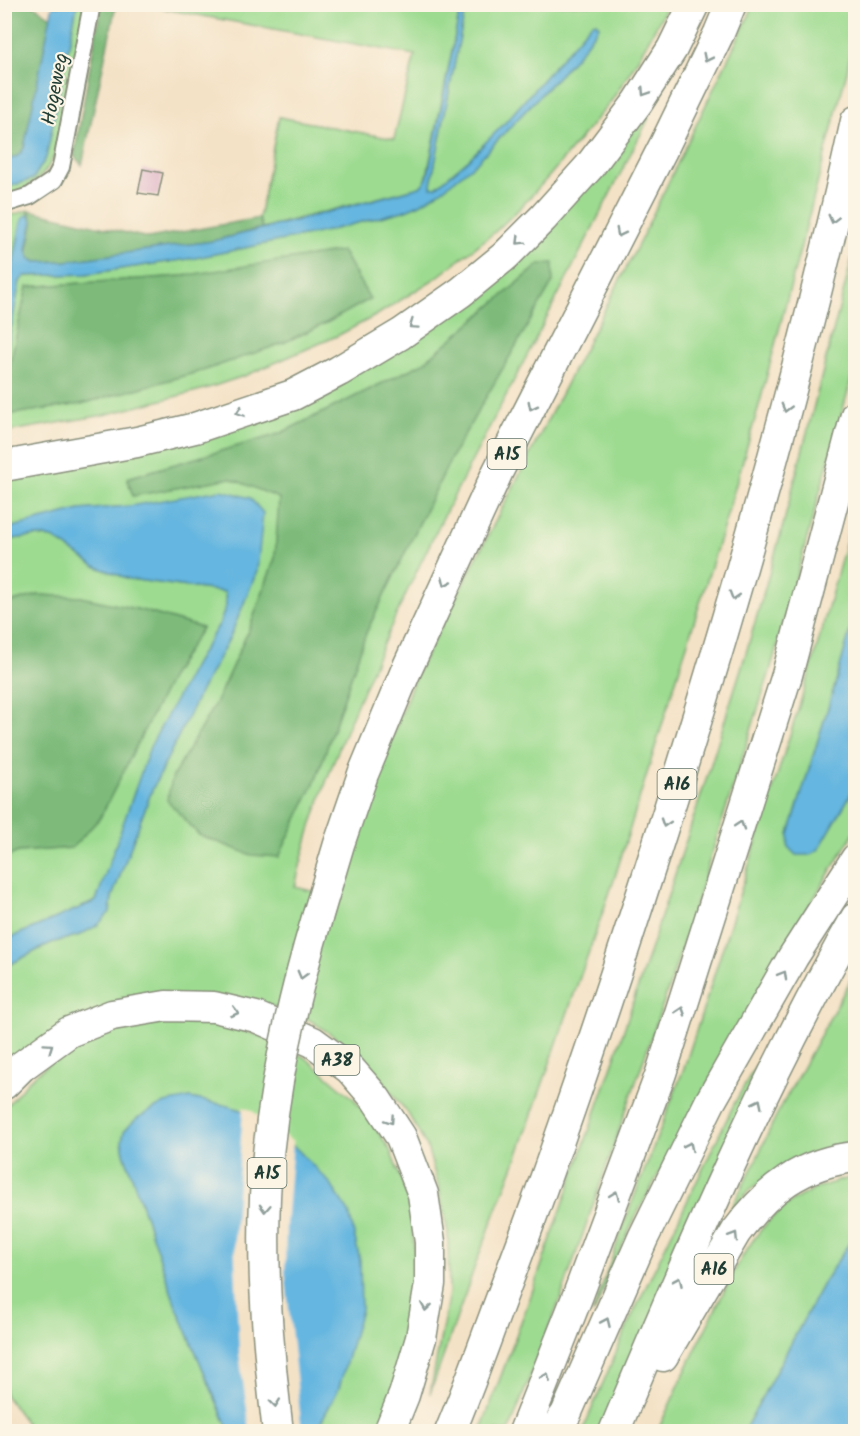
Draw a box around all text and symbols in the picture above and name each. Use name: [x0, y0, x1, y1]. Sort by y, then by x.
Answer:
street label: Hogeweg: [33, 51, 79, 128]
one-way arrow: [703, 52, 715, 63]
one-way arrow: [641, 85, 652, 96]
one-way arrow: [827, 213, 840, 223]
one-way arrow: [616, 226, 628, 237]
one-way arrow: [516, 233, 527, 244]
one-way arrow: [409, 318, 420, 329]
one-way arrow: [527, 400, 539, 411]
one-way arrow: [781, 402, 793, 413]
one-way arrow: [235, 405, 246, 418]
road number: A15: [488, 439, 526, 469]
one-way arrow: [442, 575, 454, 586]
one-way arrow: [729, 590, 741, 601]
road number: A16: [658, 769, 696, 799]
one-way arrow: [660, 817, 672, 828]
one-way arrow: [732, 820, 745, 831]
one-way arrow: [296, 970, 309, 980]
one-way arrow: [776, 971, 787, 981]
one-way arrow: [230, 1004, 240, 1017]
one-way arrow: [673, 1006, 686, 1017]
one-way arrow: [42, 1043, 53, 1054]
road number: A38: [314, 1045, 360, 1075]
one-way arrow: [751, 1099, 763, 1110]
one-way arrow: [383, 1113, 394, 1124]
one-way arrow: [681, 1141, 693, 1152]
road number: A15: [248, 1158, 286, 1188]
one-way arrow: [608, 1190, 621, 1201]
one-way arrow: [259, 1204, 272, 1213]
one-way arrow: [727, 1232, 738, 1243]
road number: A16: [694, 1254, 734, 1284]
one-way arrow: [671, 1276, 683, 1287]
one-way arrow: [420, 1302, 433, 1312]
one-way arrow: [599, 1318, 611, 1329]
one-way arrow: [538, 1372, 551, 1383]
one-way arrow: [268, 1398, 280, 1407]

